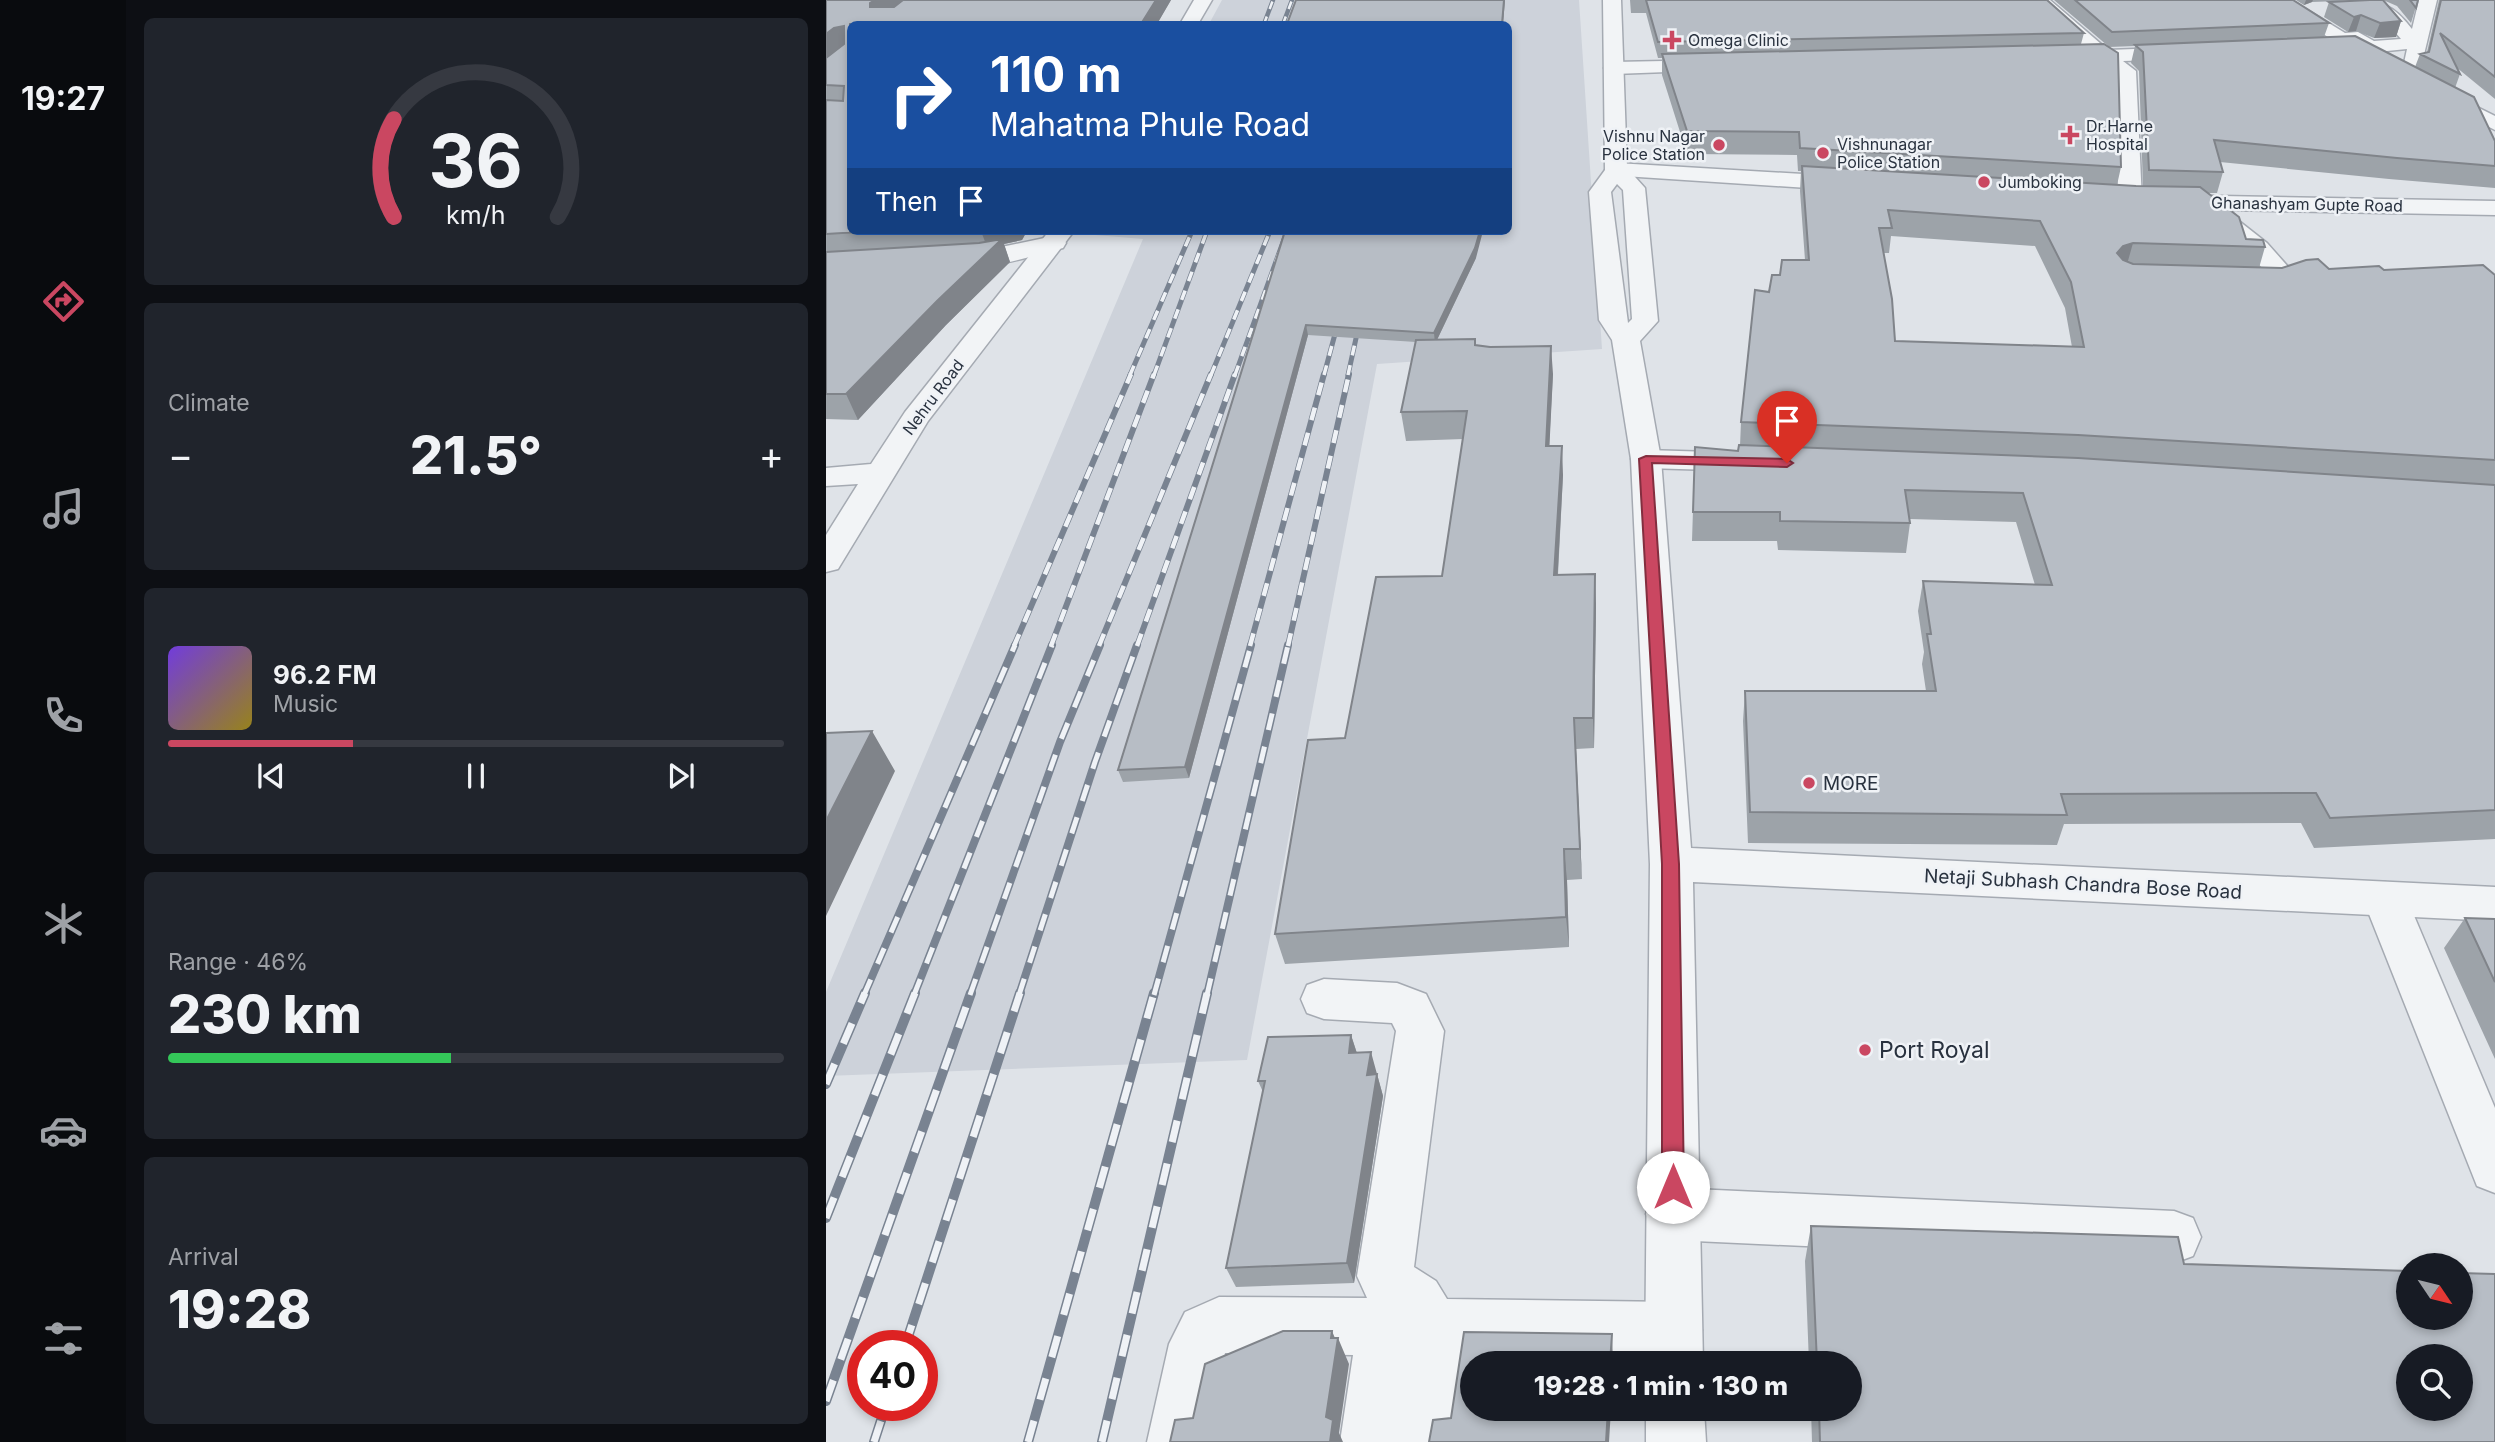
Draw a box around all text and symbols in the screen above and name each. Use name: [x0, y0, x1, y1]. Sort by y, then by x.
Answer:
marker: Omega Clinic: [1662, 30, 1682, 50]
place label: Omega Clinic: [1688, 30, 1789, 50]
text: 110 m: [990, 45, 1122, 104]
icon: right: [875, 49, 966, 140]
text: 19:27: [21, 79, 105, 118]
text: Mahatma Phule Road: [990, 105, 1310, 144]
place label: Dr.Harne Hospital: [2086, 116, 2153, 154]
text: 36: [429, 117, 523, 206]
marker: Dr.Harne Hospital: [2060, 125, 2080, 145]
place label: Vishnu Nagar Police Station: [1602, 126, 1705, 164]
place label: Vishnunagar Police Station: [1837, 134, 1940, 172]
marker: Vishnu Nagar Police Station: [1711, 137, 1727, 153]
marker: Vishnunagar Police Station: [1815, 145, 1831, 161]
place label: Jumboking: [1998, 172, 2082, 192]
marker: Jumboking: [1976, 174, 1992, 190]
icon: arrive: [952, 182, 990, 220]
text: Then: [875, 186, 938, 217]
street label: Ghanashyam Gupte Road: [2211, 192, 2403, 216]
text: km/h: [446, 200, 506, 230]
icon: directions: [39, 277, 88, 326]
street label: Nehru Road: [898, 355, 968, 439]
text: Climate: [168, 389, 250, 417]
pin: [1757, 391, 1817, 463]
icon: arrive: [1768, 402, 1806, 440]
text: 21.5°: [410, 424, 542, 487]
text: −: [168, 432, 193, 478]
text: +: [759, 432, 784, 478]
icon: music: [39, 484, 88, 533]
text: 96.2 FM: [273, 659, 377, 690]
text: Music: [273, 690, 338, 718]
icon: phone: [39, 691, 88, 740]
icon: previous: [252, 757, 290, 795]
icon: pause: [457, 757, 495, 795]
icon: next: [662, 757, 700, 795]
place label: MORE: [1823, 772, 1878, 795]
marker: MORE: [1801, 775, 1817, 791]
street label: Netaji Subhash Chandra Bose Road: [1923, 864, 2243, 904]
icon: climate: [39, 899, 88, 948]
text: Range · 46%: [168, 948, 308, 976]
text: 230 km: [168, 983, 362, 1046]
place label: Port Royal: [1879, 1036, 1989, 1064]
marker: Port Royal: [1857, 1042, 1873, 1058]
icon: car: [39, 1106, 88, 1155]
position arrow: [1636, 1150, 1710, 1224]
text: Arrival: [168, 1243, 239, 1271]
north arrow: [2396, 1253, 2473, 1330]
map controls: [2396, 1253, 2473, 1421]
text: 19:28: [168, 1278, 311, 1341]
icon: filters: [39, 1314, 88, 1363]
speed limit sign: 40: [847, 1330, 938, 1421]
button: search: [2396, 1344, 2473, 1421]
text: 19:28 · 1 min · 130 m: [1534, 1370, 1788, 1401]

